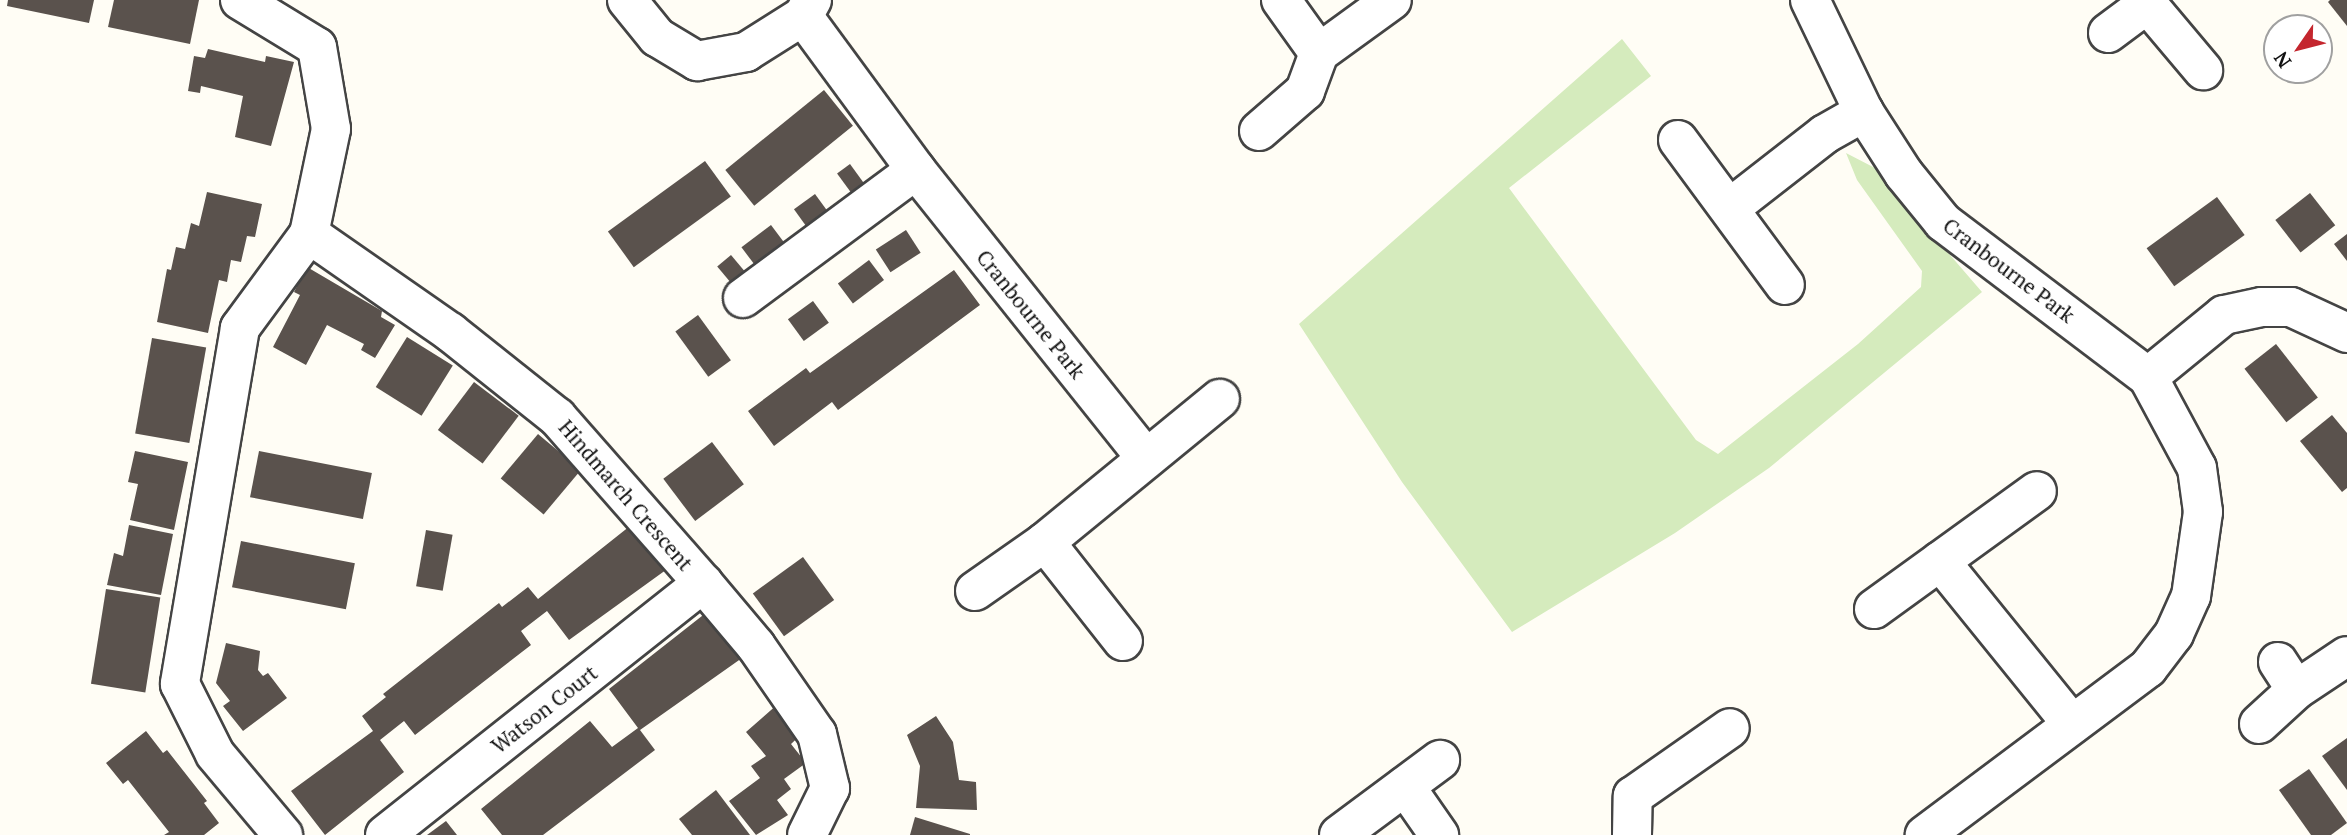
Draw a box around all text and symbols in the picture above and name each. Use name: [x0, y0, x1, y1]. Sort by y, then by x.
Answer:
north arrow: [2263, 14, 2333, 84]
text: N: [2268, 47, 2296, 73]
street label: Cranbourne Park: [1938, 212, 2080, 328]
street label: Cranbourne Park: [971, 245, 1091, 383]
street label: Hindmarch Crescent: [554, 415, 698, 575]
street label: Watson Court: [486, 660, 602, 758]

